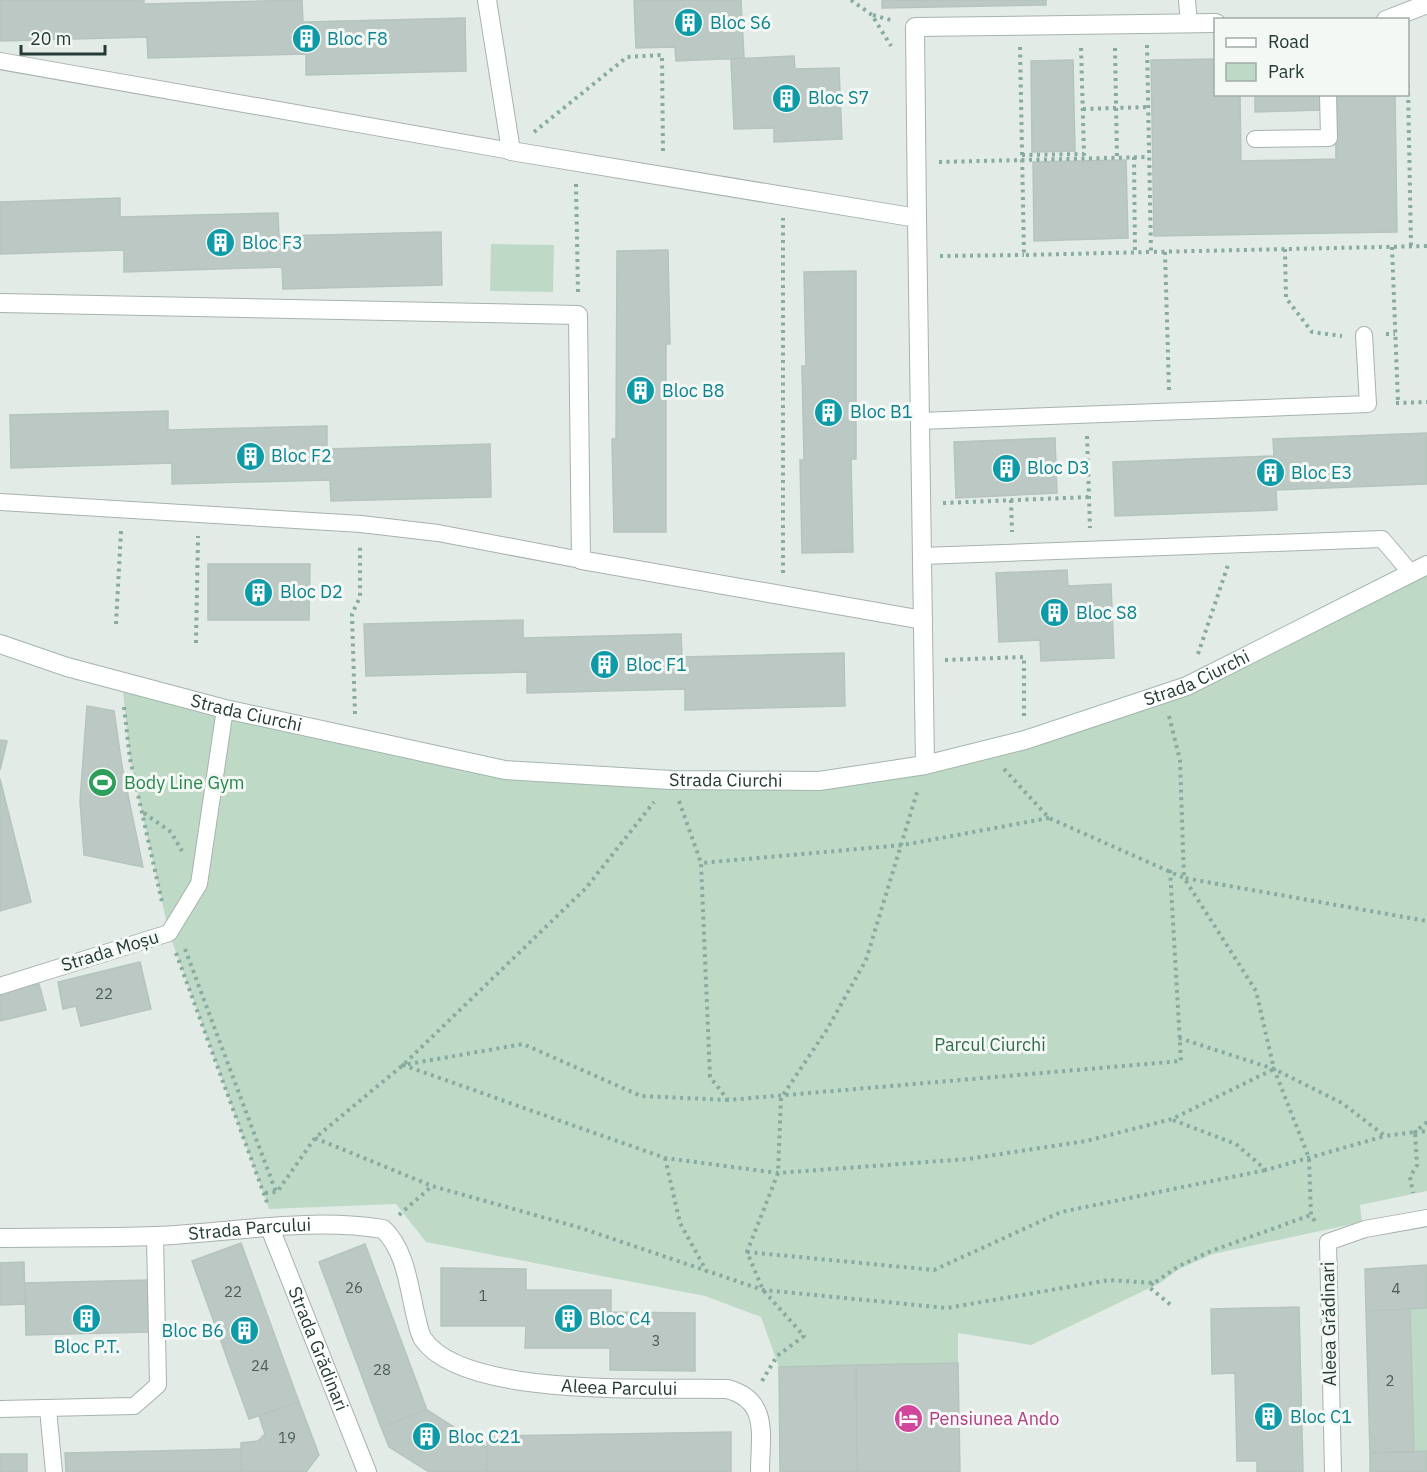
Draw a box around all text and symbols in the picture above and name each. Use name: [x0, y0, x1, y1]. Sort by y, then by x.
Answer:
building icon: Bloc S6: [673, 7, 705, 39]
place label: Bloc S6: [710, 11, 771, 34]
scale bar: [21, 18, 105, 56]
legend: [1214, 18, 1409, 96]
building icon: Bloc F8: [290, 23, 322, 55]
text: 20 m: [30, 27, 72, 50]
place label: Bloc F8: [327, 27, 388, 50]
text: Road: [1268, 30, 1309, 53]
text: Park: [1268, 60, 1305, 83]
building icon: Bloc S7: [771, 82, 803, 114]
place label: Bloc S7: [808, 86, 869, 109]
building icon: Bloc F3: [205, 227, 237, 259]
place label: Bloc F3: [242, 231, 303, 254]
building icon: Bloc B8: [625, 375, 657, 407]
place label: Bloc B8: [662, 379, 725, 402]
building icon: Bloc B1: [813, 396, 845, 428]
place label: Bloc B1: [850, 400, 913, 423]
building icon: Bloc F2: [234, 440, 266, 472]
place label: Bloc F2: [271, 444, 332, 467]
building icon: Bloc D3: [990, 452, 1022, 484]
place label: Bloc D3: [1027, 456, 1090, 479]
building icon: Bloc E3: [1254, 457, 1286, 489]
place label: Bloc E3: [1291, 461, 1352, 484]
building icon: Bloc D2: [243, 576, 275, 608]
place label: Bloc D2: [280, 580, 343, 603]
building icon: Bloc S8: [1039, 597, 1071, 629]
place label: Bloc S8: [1076, 601, 1137, 624]
street label: Strada Ciurchi: [1141, 644, 1253, 711]
building icon: Bloc F1: [589, 649, 621, 681]
place label: Bloc F1: [626, 653, 687, 676]
street label: Strada Ciurchi: [188, 688, 304, 736]
sports icon: Body Line Gym: [87, 767, 119, 799]
street label: Strada Ciurchi: [669, 768, 783, 792]
place label: Body Line Gym: [124, 771, 245, 794]
street label: Strada Moșu: [58, 925, 161, 976]
house number: 22: [95, 984, 113, 1003]
park label: Parcul Ciurchi: [934, 1033, 1046, 1056]
street label: Strada Parcului: [187, 1213, 311, 1245]
street label: Aleea Grădinari: [1316, 1262, 1341, 1387]
house number: 26: [345, 1278, 363, 1297]
house number: 4: [1391, 1279, 1401, 1298]
house number: 22: [224, 1282, 242, 1301]
street label: Strada Grădinari: [283, 1283, 354, 1414]
house number: 1: [478, 1286, 488, 1305]
building icon: Bloc P.T.: [71, 1302, 103, 1334]
building icon: Bloc C4: [552, 1303, 584, 1335]
place label: Bloc C4: [589, 1307, 651, 1330]
building icon: Bloc B6: [229, 1315, 261, 1347]
place label: Bloc B6: [161, 1319, 224, 1342]
house number: 3: [651, 1331, 661, 1350]
place label: Bloc P.T.: [54, 1335, 120, 1358]
house number: 24: [251, 1356, 269, 1375]
house number: 28: [373, 1360, 391, 1379]
house number: 2: [1385, 1371, 1395, 1390]
street label: Aleea Parcului: [560, 1374, 677, 1400]
building icon: Bloc C1: [1253, 1401, 1285, 1433]
hotel icon: Pensiunea Ando: [892, 1403, 924, 1435]
place label: Bloc C1: [1290, 1405, 1352, 1428]
place label: Pensiunea Ando: [929, 1407, 1059, 1430]
building icon: Bloc C21: [411, 1421, 443, 1453]
place label: Bloc C21: [448, 1425, 521, 1448]
house number: 19: [278, 1428, 296, 1447]

